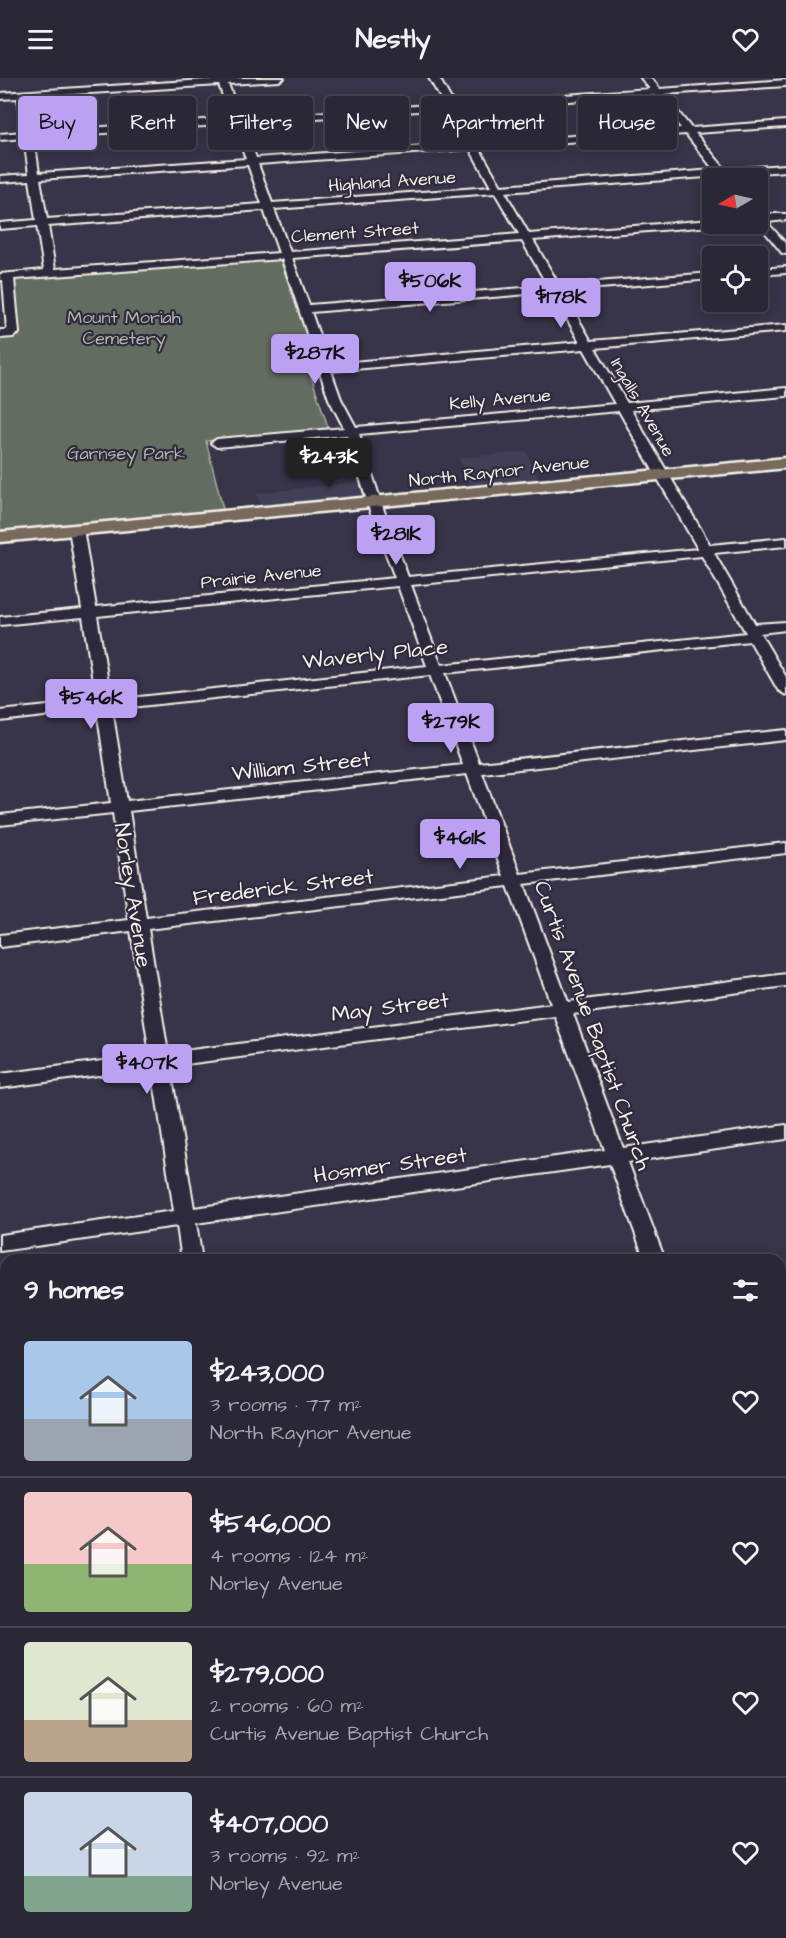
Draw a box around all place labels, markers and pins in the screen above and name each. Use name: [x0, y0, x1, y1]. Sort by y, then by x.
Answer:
pin: $506K: [388, 262, 472, 313]
pin: $178K: [519, 278, 603, 329]
pin: $287K: [273, 334, 357, 385]
pin: $243K: [287, 438, 371, 489]
pin: $281K: [354, 515, 438, 566]
pin: $546K: [49, 679, 133, 730]
pin: $279K: [409, 703, 493, 754]
pin: $461K: [418, 819, 502, 870]
pin: $407K: [105, 1044, 189, 1095]

